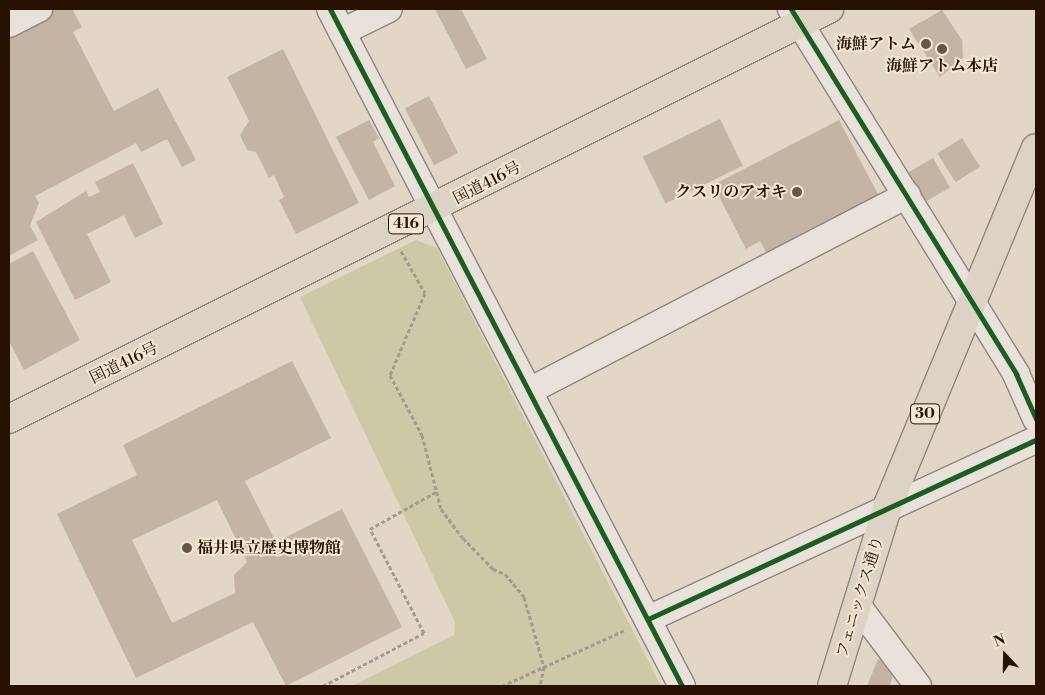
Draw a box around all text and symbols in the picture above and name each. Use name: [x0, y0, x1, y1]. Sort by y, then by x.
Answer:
place label: 海鮮アトム: [836, 34, 916, 54]
marker: 海鮮アトム: [920, 38, 932, 50]
marker: 海鮮アトム本店: [936, 43, 948, 55]
place label: 海鮮アトム本店: [886, 56, 998, 76]
street label: 国道416号: [450, 158, 524, 208]
place label: クスリのアオキ: [675, 182, 787, 202]
marker: クスリのアオキ: [791, 186, 803, 198]
road number: 416: [387, 212, 425, 236]
street label: 国道416号: [87, 338, 161, 388]
road number: 30: [910, 402, 940, 426]
street label: フェニックス通り: [832, 533, 888, 661]
place label: 福井県立歴史博物館: [197, 538, 341, 558]
marker: 福井県立歴史博物館: [181, 542, 193, 554]
north arrow: [980, 630, 1030, 680]
text: N: [991, 631, 1008, 651]

